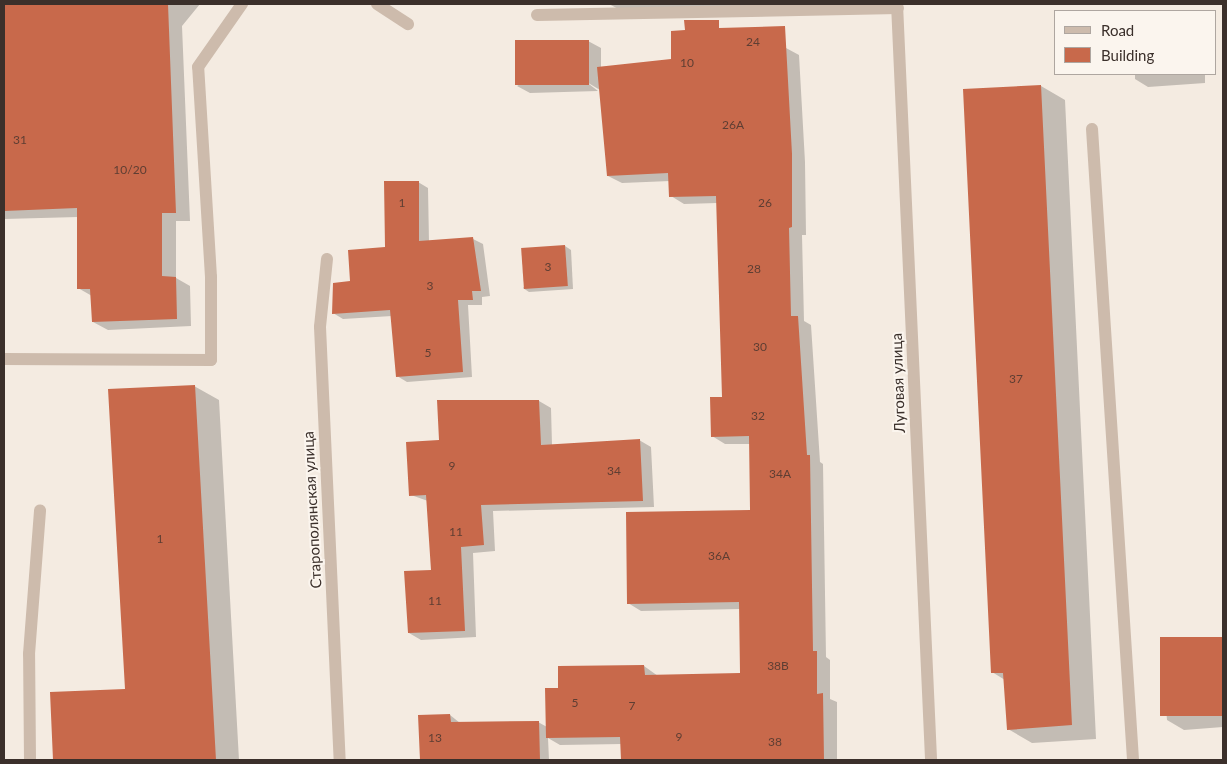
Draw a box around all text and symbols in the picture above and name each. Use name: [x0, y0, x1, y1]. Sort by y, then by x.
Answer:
legend: [1054, 10, 1217, 75]
text: Road: [1101, 21, 1134, 39]
house number: 24: [746, 35, 760, 49]
text: Building: [1101, 46, 1154, 64]
house number: 10: [680, 56, 694, 70]
house number: 26А: [722, 118, 744, 132]
house number: 31: [13, 133, 27, 147]
house number: 10/20: [113, 163, 147, 177]
house number: 1: [399, 196, 405, 210]
house number: 26: [758, 196, 772, 210]
house number: 3: [545, 260, 551, 274]
house number: 28: [747, 262, 761, 276]
house number: 3: [427, 279, 433, 293]
street label: Луговая улица: [887, 333, 909, 433]
house number: 30: [753, 340, 767, 354]
house number: 5: [425, 346, 431, 360]
house number: 37: [1009, 372, 1023, 386]
house number: 32: [751, 409, 765, 423]
street label: Старополянская улица: [299, 431, 325, 589]
house number: 9: [449, 459, 455, 473]
house number: 34: [607, 464, 621, 478]
house number: 34А: [769, 467, 791, 481]
house number: 11: [449, 525, 463, 539]
house number: 1: [157, 532, 163, 546]
house number: 36А: [708, 549, 730, 563]
house number: 11: [428, 594, 442, 608]
house number: 38В: [767, 659, 789, 673]
house number: 5: [572, 696, 578, 710]
house number: 7: [629, 699, 635, 713]
house number: 9: [676, 730, 682, 744]
house number: 13: [428, 731, 442, 745]
house number: 38: [768, 735, 782, 749]

